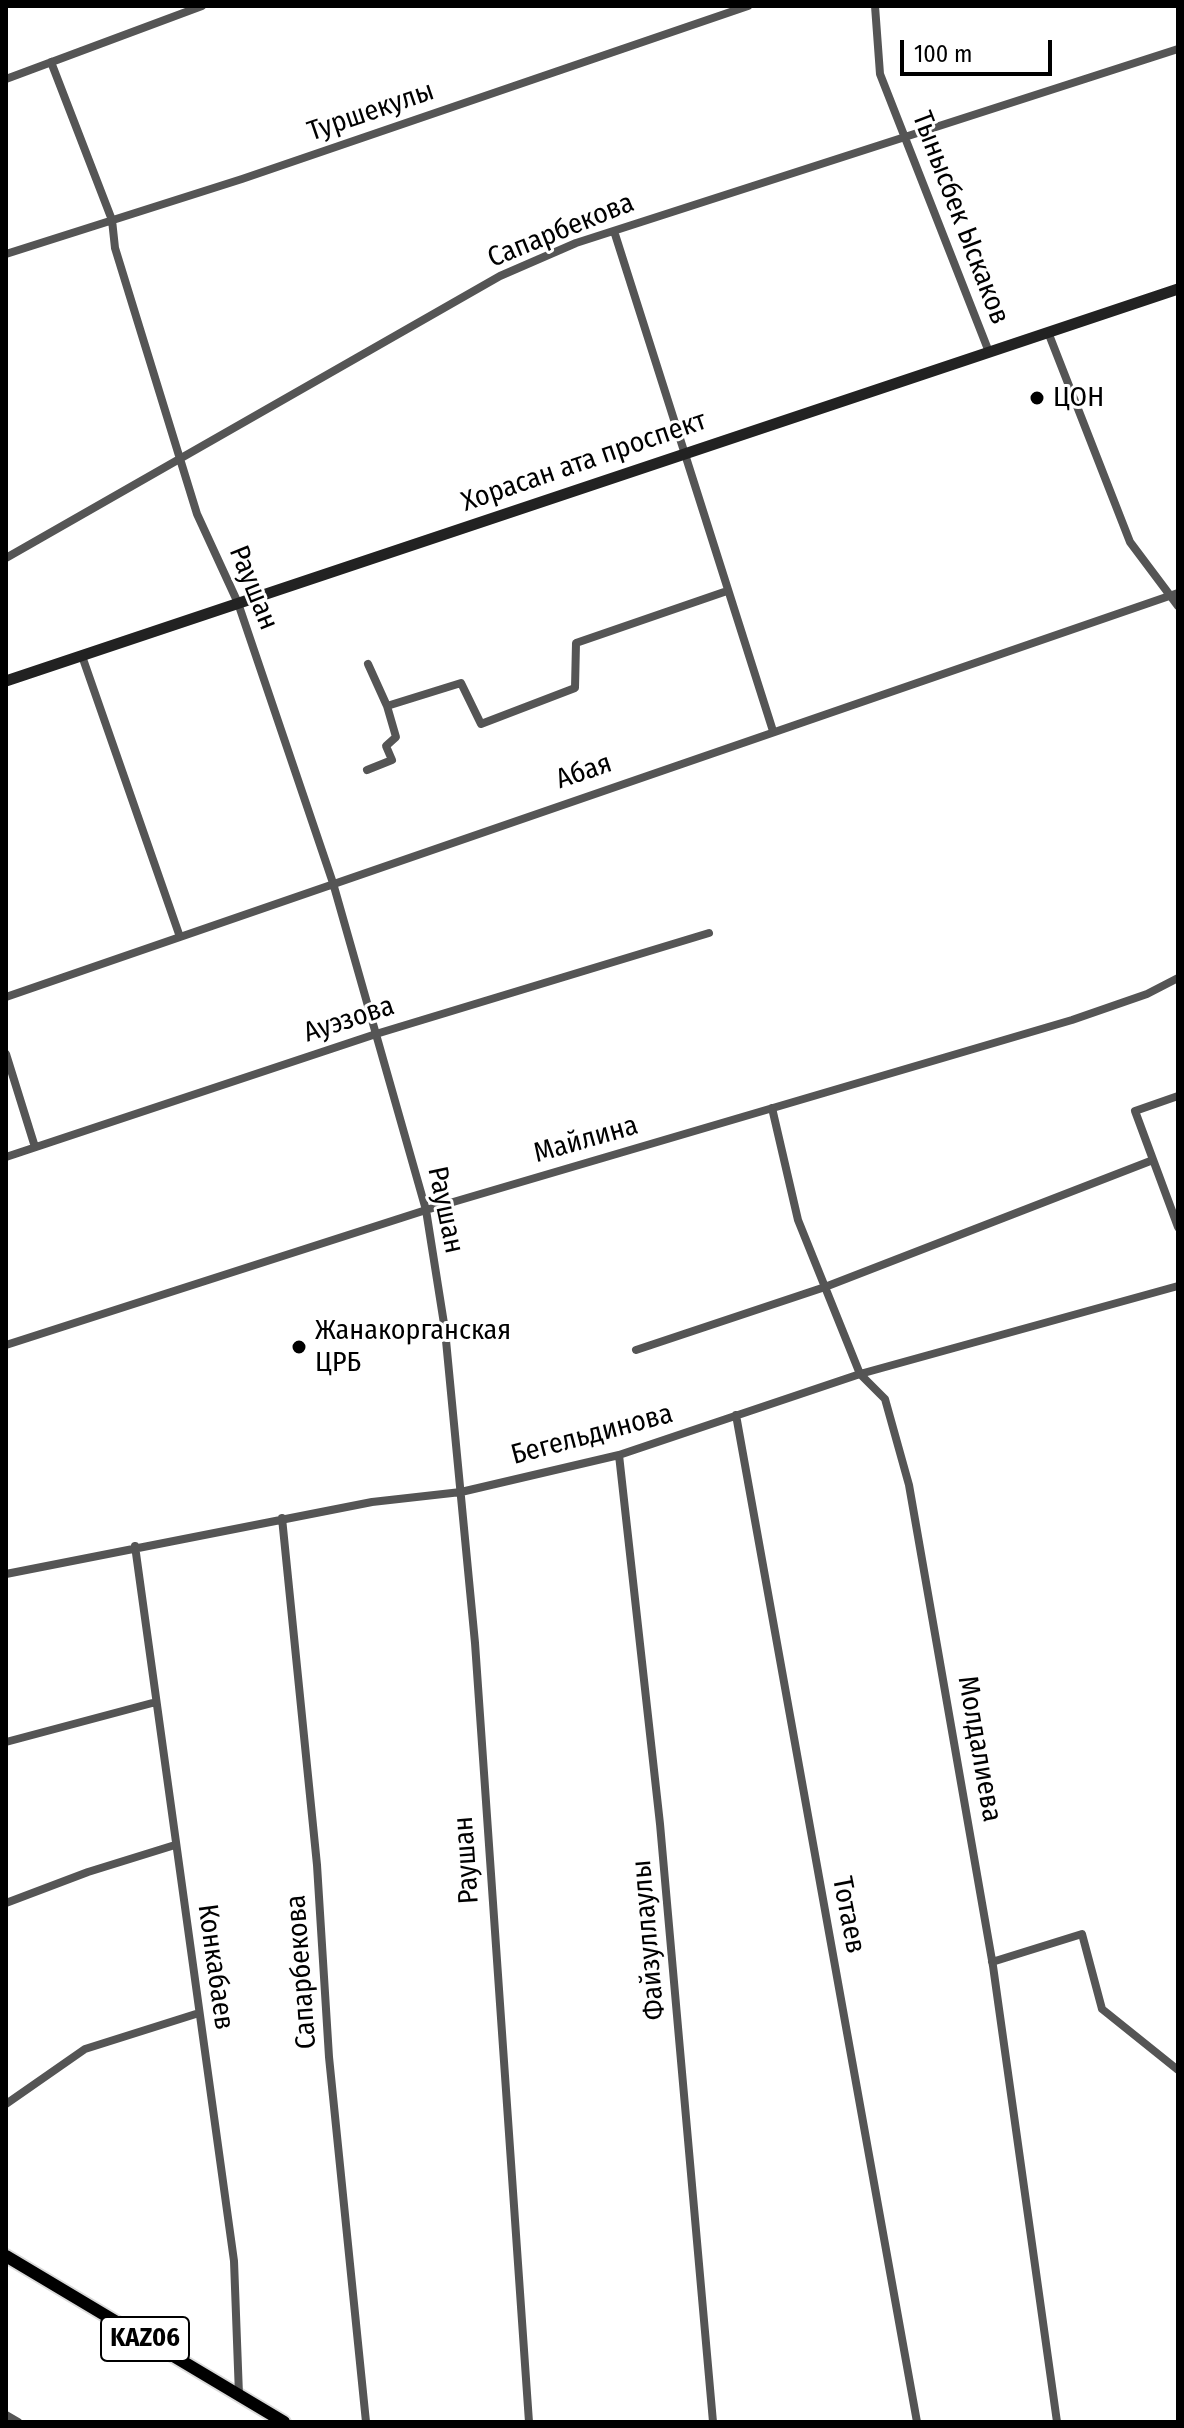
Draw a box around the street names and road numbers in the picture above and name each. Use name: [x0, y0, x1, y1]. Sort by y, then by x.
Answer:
street label: Туршекулы: [303, 75, 439, 149]
street label: Тынысбек Ыскаков: [904, 107, 1016, 329]
street label: Сапарбекова: [483, 186, 639, 276]
street label: Хорасан ата проспект: [457, 404, 711, 520]
street label: Раушан: [221, 541, 285, 635]
street label: Абая: [552, 747, 616, 797]
street label: Ауэзова: [300, 990, 398, 1050]
street label: Майлина: [530, 1109, 642, 1171]
street label: Раушан: [419, 1164, 471, 1256]
street label: Бегельдинова: [508, 1397, 676, 1473]
street label: Молдалиева: [950, 1674, 1008, 1824]
street label: Раушан: [447, 1815, 487, 1905]
street label: Файзуллаулы: [625, 1859, 673, 2021]
street label: Тотаев: [824, 1874, 872, 1956]
street label: Сапарбекова: [280, 1894, 324, 2050]
street label: Конкабаев: [190, 1902, 240, 2032]
road number: KAZ06: [101, 2317, 189, 2361]

